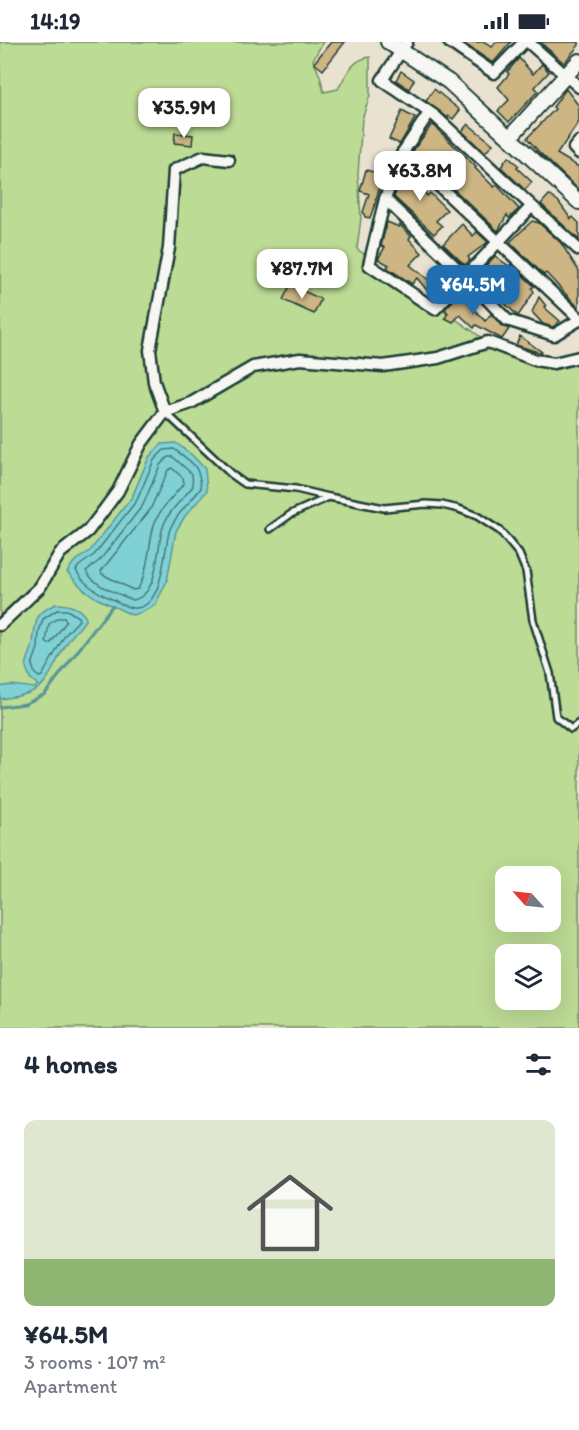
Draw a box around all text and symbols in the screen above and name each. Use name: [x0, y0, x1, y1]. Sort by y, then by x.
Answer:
text: 14:19: [30, 8, 81, 35]
pin: ¥35.9M: [135, 88, 233, 139]
text: ¥35.9M: [152, 95, 216, 119]
pin: ¥63.8M: [371, 151, 469, 202]
text: ¥63.8M: [388, 158, 452, 182]
pin: ¥87.7M: [253, 249, 351, 300]
text: ¥87.7M: [271, 256, 333, 280]
pin: ¥64.5M: [424, 265, 522, 316]
text: ¥64.5M: [441, 272, 505, 296]
north arrow: [495, 866, 561, 932]
map controls: [495, 866, 561, 1010]
button: layers: [495, 944, 561, 1010]
text: 4 homes: [24, 1048, 118, 1080]
icon: filters: [522, 1048, 555, 1081]
icon: home: [236, 1159, 344, 1267]
text: ¥64.5M: [24, 1318, 108, 1350]
text: 3 rooms · 107 m²: [24, 1350, 166, 1374]
text: Apartment: [24, 1374, 117, 1398]

